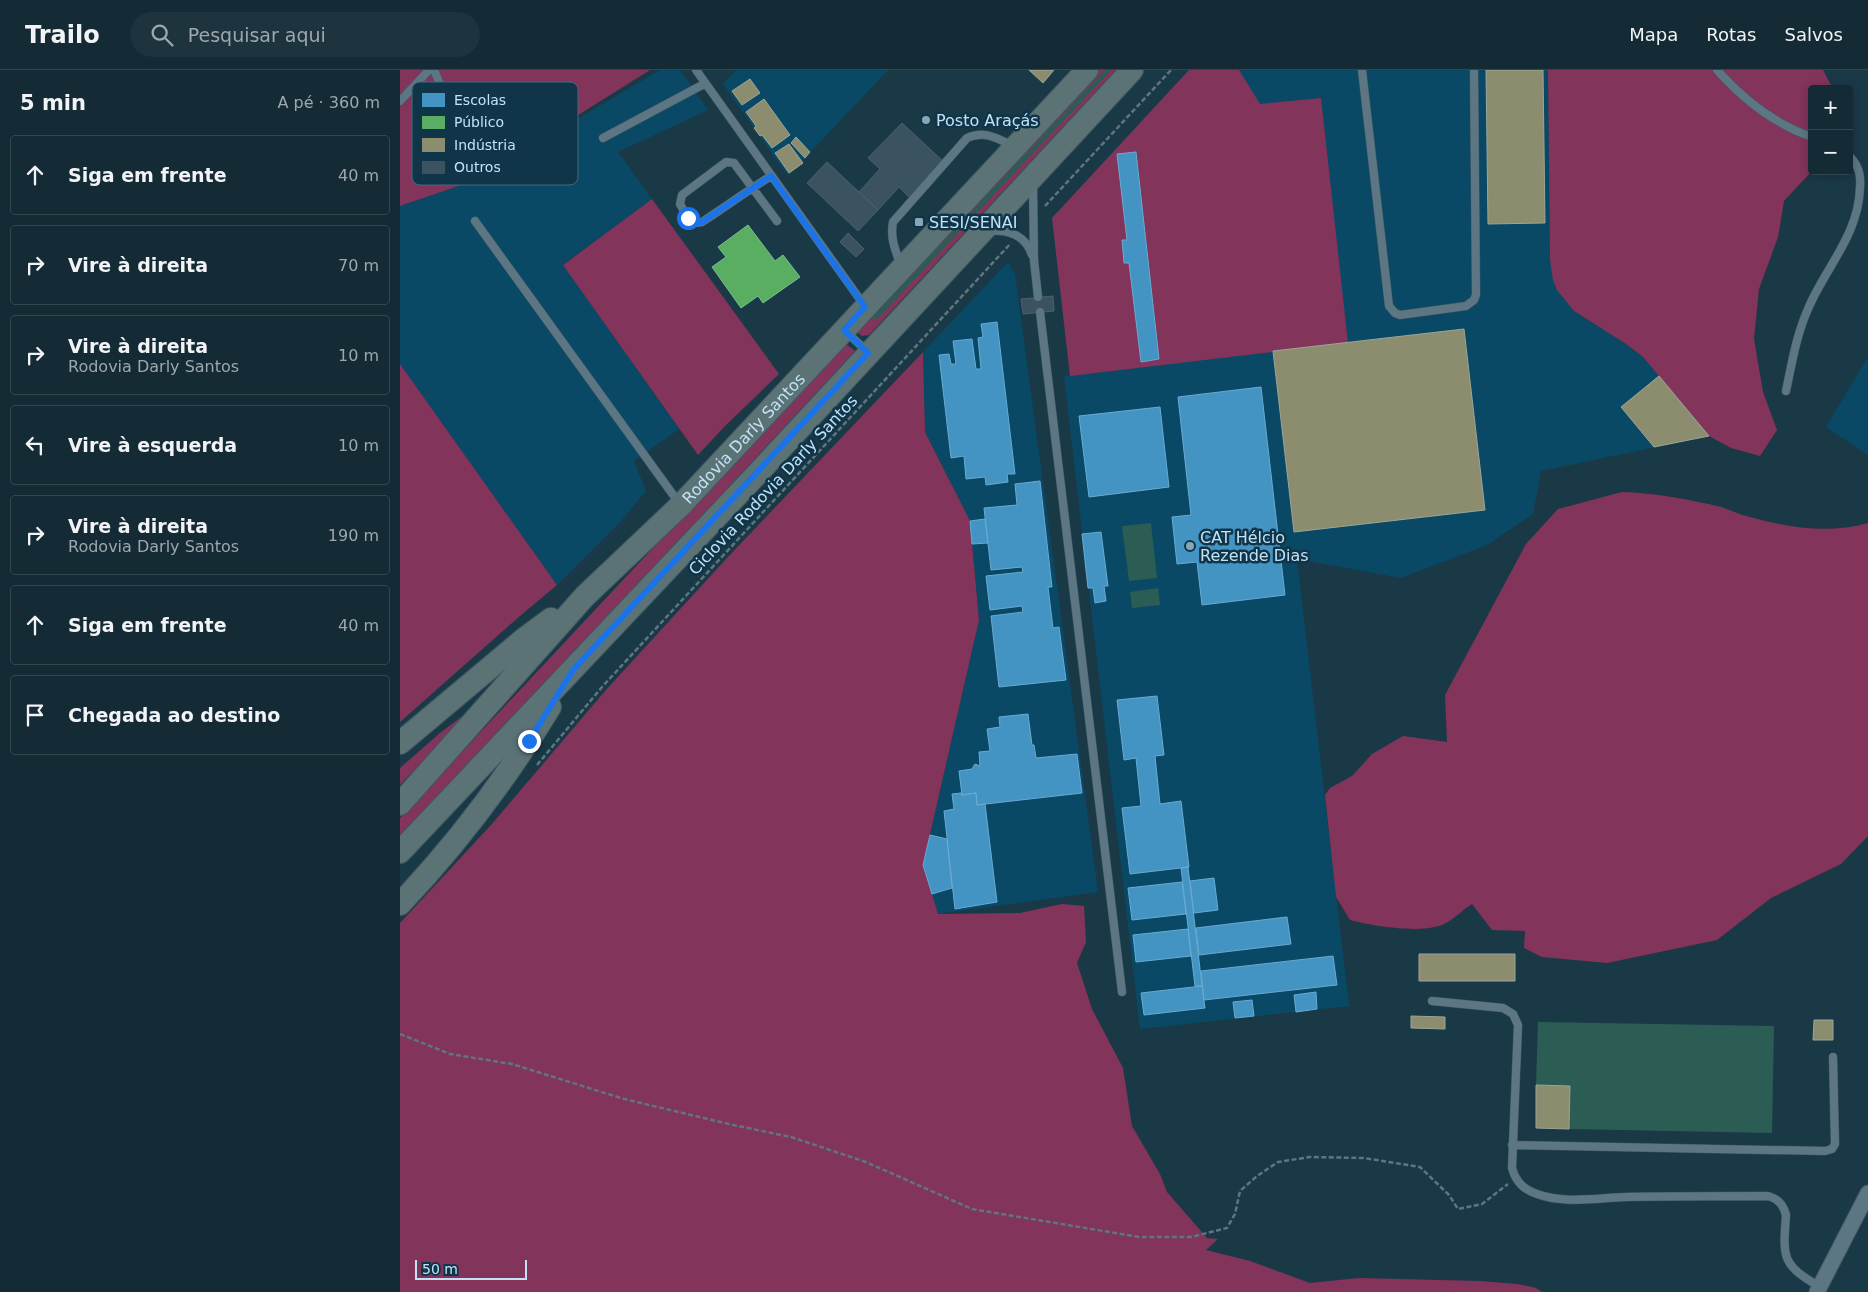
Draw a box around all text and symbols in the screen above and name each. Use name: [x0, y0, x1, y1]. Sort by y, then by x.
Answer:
search box: [130, 12, 480, 57]
text: Trailo: [25, 21, 100, 49]
icon: search: [148, 21, 176, 49]
text: Pesquisar aqui: [188, 24, 326, 46]
text: Mapa: [1629, 24, 1678, 45]
text: Rotas: [1706, 24, 1757, 45]
text: Salvos: [1785, 24, 1843, 45]
legend: [412, 82, 578, 185]
map controls: [1808, 85, 1853, 175]
button: +: [1808, 85, 1853, 130]
text: 5 min: [20, 91, 86, 115]
text: Escolas: [454, 92, 506, 108]
text: A pé · 360 m: [278, 93, 380, 112]
place label: Posto Araçás: [936, 111, 1039, 130]
text: Público: [454, 114, 504, 130]
marker: Posto Araçás: [920, 114, 932, 126]
button: −: [1808, 130, 1853, 175]
text: Indústria: [454, 137, 516, 153]
text: Outros: [454, 159, 501, 175]
icon: ahead: [21, 161, 49, 189]
text: Siga em frente: [68, 164, 227, 186]
text: 40 m: [338, 166, 379, 185]
route start: [677, 207, 700, 230]
place label: SESI/SENAI: [929, 213, 1017, 232]
marker: SESI/SENAI: [913, 216, 925, 228]
icon: right: [21, 251, 49, 279]
text: Vire à direita: [68, 254, 208, 276]
text: 70 m: [338, 256, 379, 275]
text: Vire à direita: [68, 335, 208, 357]
icon: right: [21, 341, 49, 369]
text: 10 m: [338, 346, 379, 365]
text: Rodovia Darly Santos: [68, 357, 239, 376]
street label: Rodovia Darly Santos: [678, 369, 809, 507]
street label: Ciclovia Rodovia Darly Santos: [685, 391, 861, 579]
icon: left: [21, 431, 49, 459]
text: Vire à esquerda: [68, 434, 237, 456]
text: 10 m: [338, 436, 379, 455]
text: Vire à direita: [68, 515, 208, 537]
icon: right: [21, 521, 49, 549]
text: 190 m: [328, 526, 379, 545]
place label: CAT Hélcio Rezende Dias: [1200, 528, 1309, 565]
text: Rodovia Darly Santos: [68, 537, 239, 556]
marker: CAT Hélcio Rezende Dias: [1184, 540, 1196, 552]
icon: ahead: [21, 611, 49, 639]
text: Siga em frente: [68, 614, 227, 636]
text: 40 m: [338, 616, 379, 635]
icon: arrive: [21, 701, 49, 729]
text: Chegada ao destino: [68, 704, 280, 726]
route end: [518, 730, 541, 753]
scale bar: [415, 1257, 528, 1280]
text: 50 m: [422, 1261, 458, 1277]

